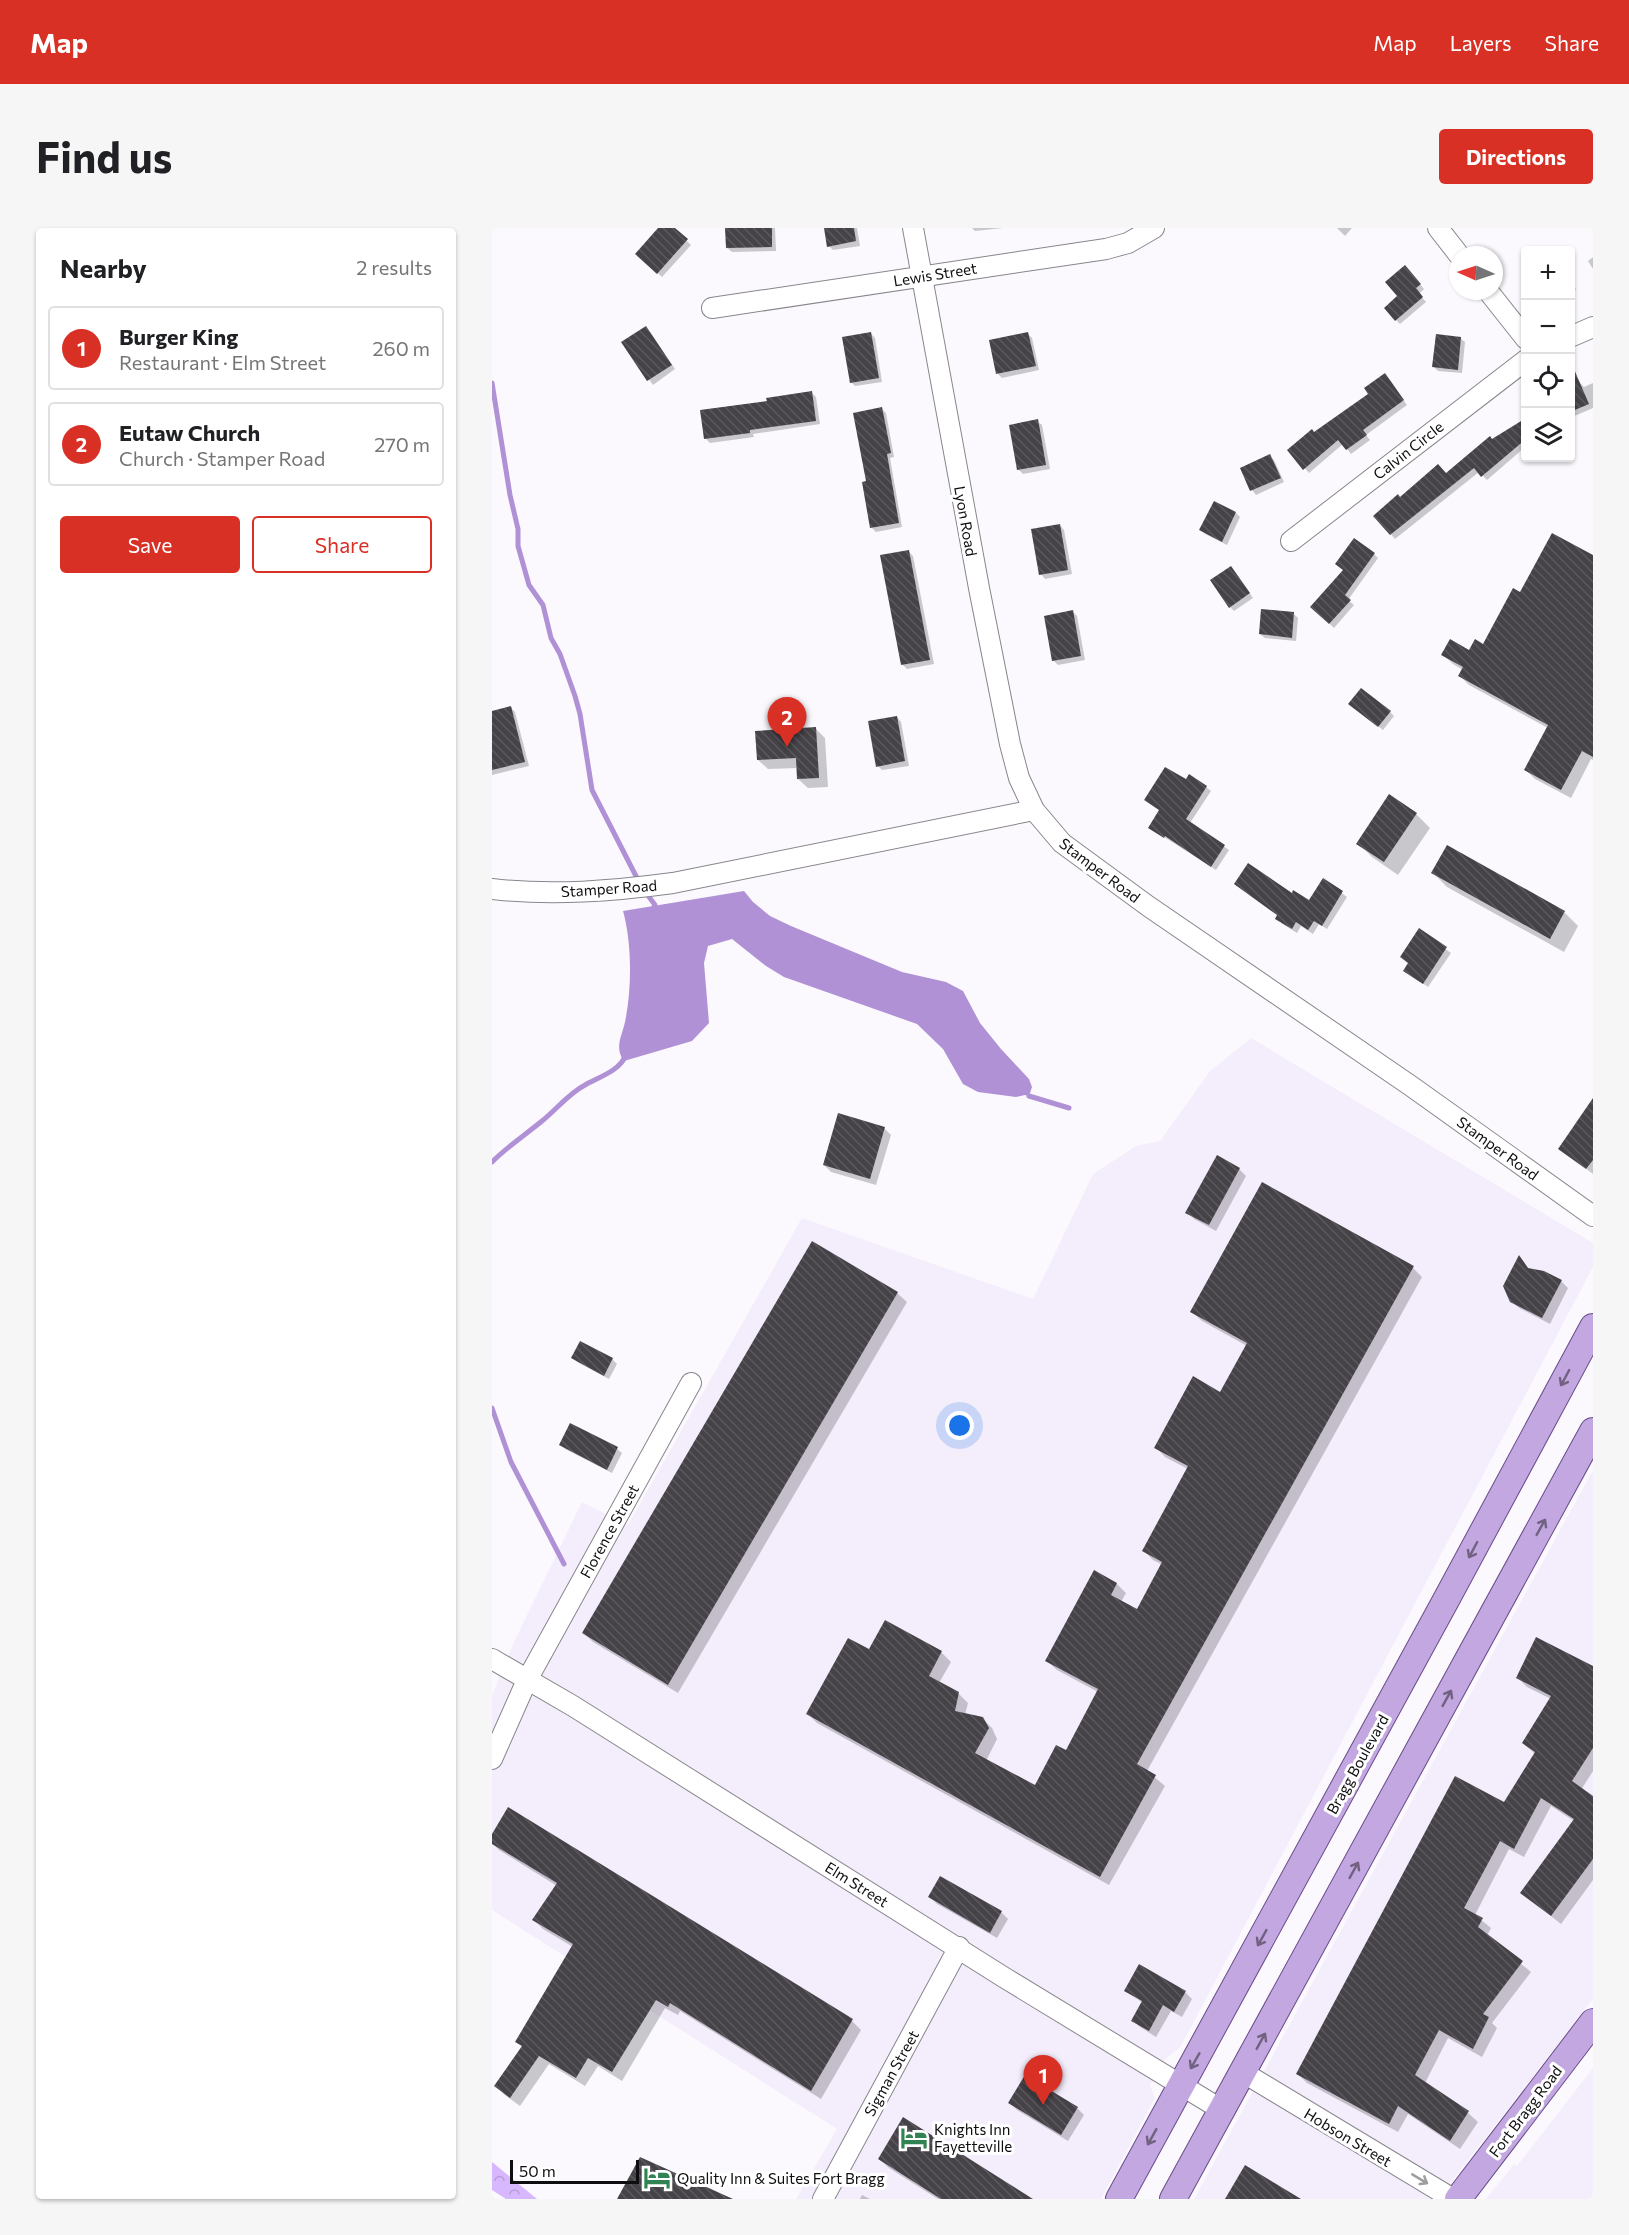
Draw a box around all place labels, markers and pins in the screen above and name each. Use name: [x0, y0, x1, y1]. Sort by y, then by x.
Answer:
pin: 2: [768, 698, 806, 747]
pin: 1: [1024, 2056, 1062, 2105]
place label: Knights Inn Fayetteville: [934, 2120, 1012, 2155]
hotel icon: Knights Inn Fayetteville: [899, 2123, 929, 2153]
hotel icon: Quality Inn & Suites Fort Bragg: [642, 2163, 672, 2193]
place label: Quality Inn & Suites Fort Bragg: [677, 2169, 885, 2187]

